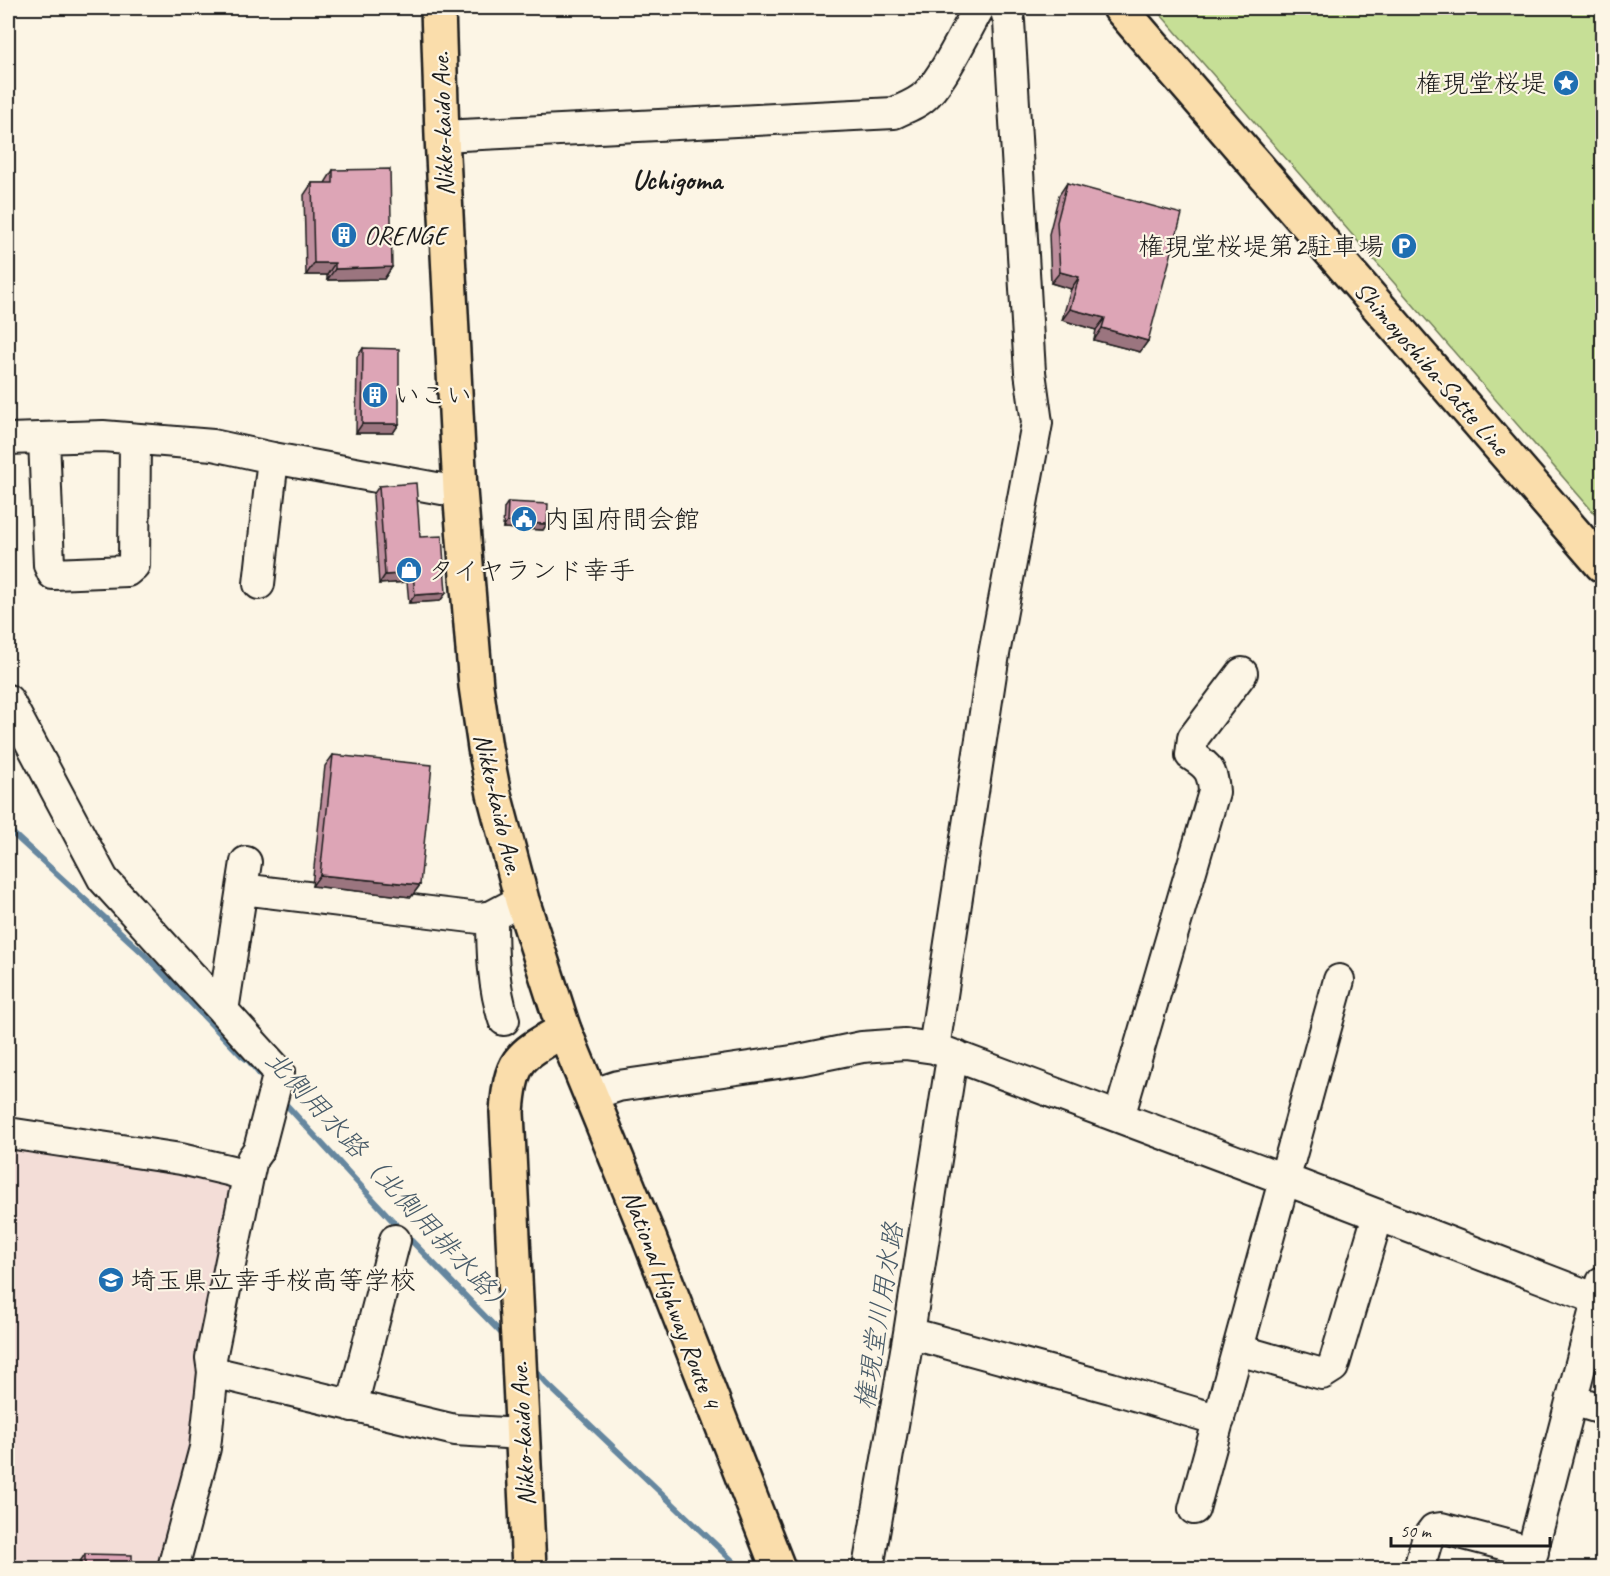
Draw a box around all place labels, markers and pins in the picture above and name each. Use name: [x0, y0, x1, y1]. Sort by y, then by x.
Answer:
place label: 権現堂桜堤: [1416, 67, 1546, 100]
place icon: 権現堂桜堤: [1551, 68, 1581, 98]
place label: ORENGE: [364, 219, 450, 252]
building icon: ORENGE: [329, 220, 359, 250]
place label: 権現堂桜堤第2駐車場: [1138, 230, 1384, 263]
parking icon: 権現堂桜堤第2駐車場: [1389, 231, 1419, 261]
place label: いこい: [394, 379, 472, 412]
building icon: いこい: [360, 380, 390, 410]
place label: 内国府間会館: [544, 503, 700, 536]
public building icon: 内国府間会館: [509, 504, 539, 534]
place label: タイヤランド幸手: [428, 554, 635, 587]
shop icon: タイヤランド幸手: [394, 555, 424, 585]
place label: 埼玉県立幸手桜高等学校: [130, 1264, 416, 1297]
school or university icon: 埼玉県立幸手桜高等学校: [96, 1265, 126, 1295]

